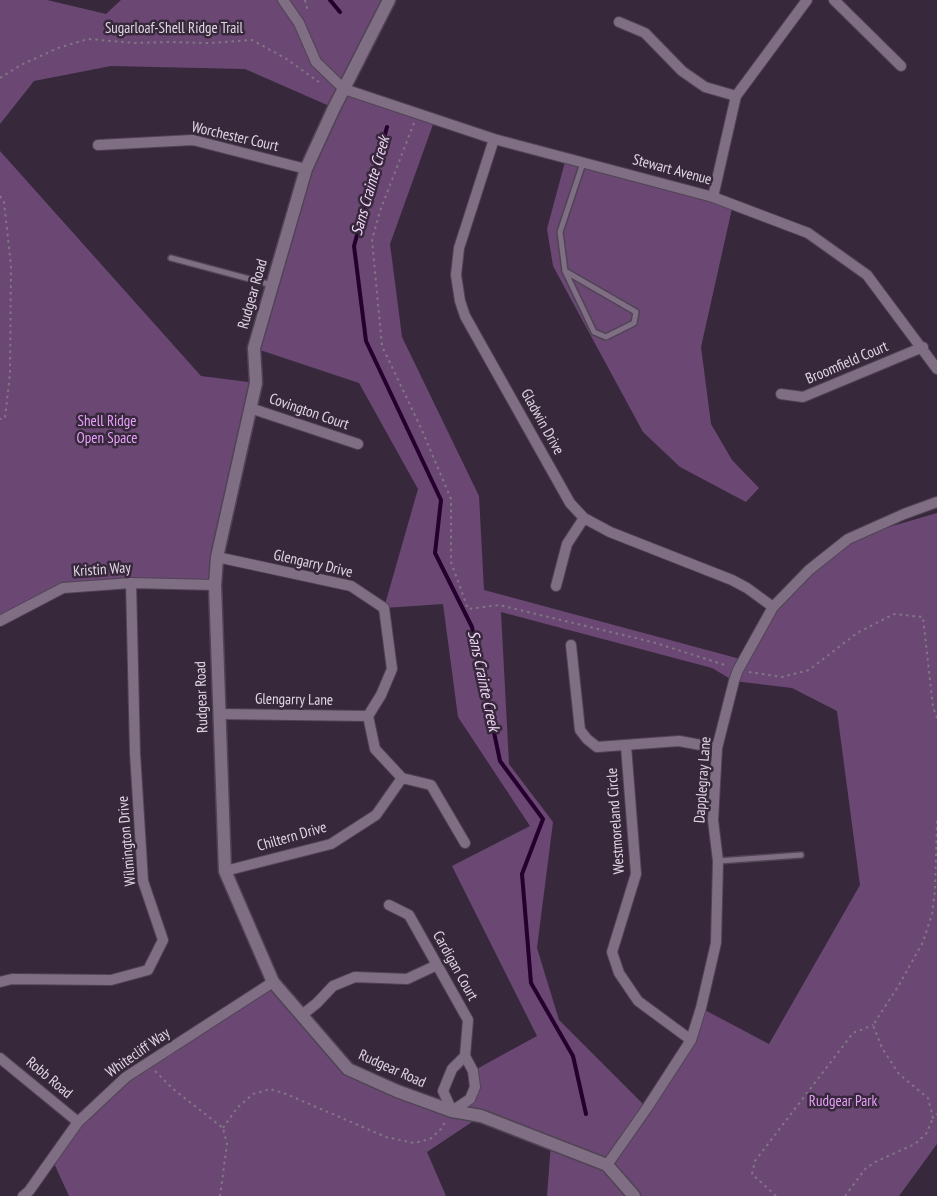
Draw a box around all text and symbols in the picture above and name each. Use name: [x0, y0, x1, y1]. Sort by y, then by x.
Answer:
street label: Sugarloaf-Shell Ridge Trail: [105, 20, 243, 38]
street label: Worchester Court: [190, 118, 280, 156]
water label: Sans Crainte Creek: [348, 134, 394, 238]
street label: Stewart Avenue: [631, 151, 713, 189]
street label: Rudgear Road: [234, 257, 272, 331]
street label: Broomfield Court: [803, 338, 891, 388]
street label: Gladwin Drive: [517, 386, 567, 458]
street label: Covington Court: [267, 390, 351, 434]
park label: Shell Ridge Open Space: [77, 413, 137, 448]
street label: Glengarry Drive: [272, 546, 354, 582]
street label: Kristin Way: [73, 559, 131, 581]
water label: Sans Crainte Creek: [463, 629, 503, 733]
street label: Rudgear Road: [192, 661, 212, 733]
street label: Glengarry Lane: [255, 690, 333, 710]
street label: Dapplegray Lane: [691, 736, 715, 824]
street label: Westmoreland Circle: [603, 767, 629, 875]
street label: Wilmington Drive: [114, 795, 140, 887]
street label: Chiltern Drive: [255, 818, 329, 856]
street label: Cardigan Court: [429, 928, 481, 1004]
street label: Whitecliff Way: [102, 1024, 174, 1082]
street label: Rudgear Road: [356, 1046, 428, 1092]
street label: Robb Road: [22, 1053, 76, 1103]
park label: Rudgear Park: [809, 1093, 877, 1111]

